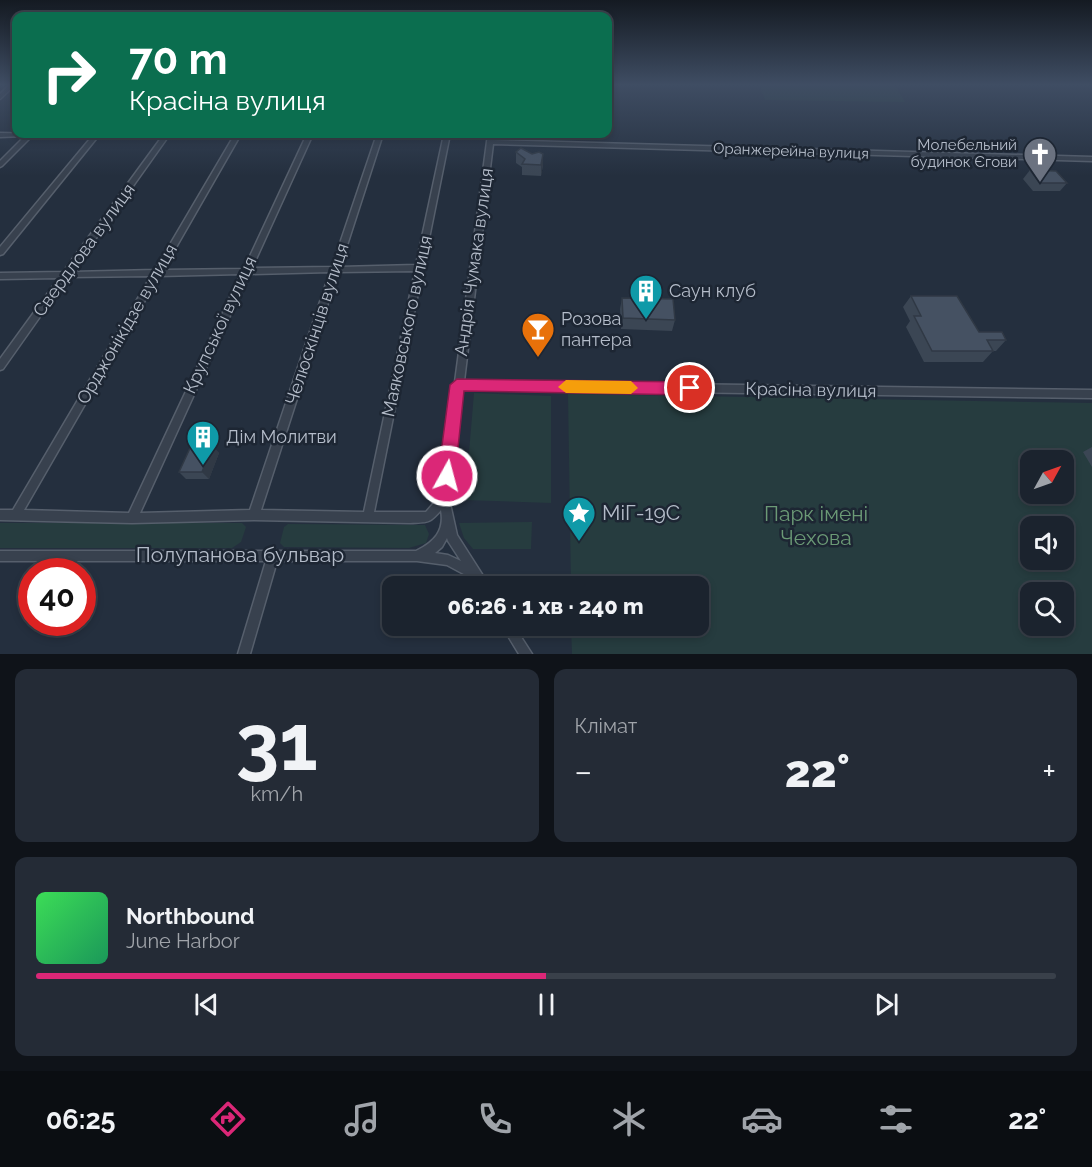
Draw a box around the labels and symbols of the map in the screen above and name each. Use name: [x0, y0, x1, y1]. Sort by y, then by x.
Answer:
place label: Молебельний будинок Єгови: [911, 136, 1017, 171]
church icon: Молебельний будинок Єгови: [1022, 136, 1058, 183]
street label: Оранжерейна вулиця: [713, 139, 869, 163]
street label: Андрія Чумака вулиця: [450, 167, 497, 357]
street label: Свердлова вулиця: [28, 179, 139, 320]
street label: Маяковського вулиця: [377, 233, 436, 419]
street label: Орджонікідзе вулиця: [72, 240, 181, 408]
street label: Челюскінців вулиця: [280, 240, 353, 407]
street label: Крупської вулиця: [179, 253, 261, 397]
building icon: Саун клуб: [628, 273, 664, 320]
place label: Саун клуб: [669, 280, 756, 301]
place label: Розова пантера: [561, 308, 632, 350]
bar icon: Розова пантера: [520, 311, 556, 358]
pin: [664, 362, 715, 413]
street label: Красіна вулиця: [745, 378, 877, 401]
building icon: Дім Молитви: [185, 419, 221, 466]
place label: Дім Молитви: [226, 426, 337, 447]
position arrow: [415, 444, 479, 508]
north arrow: [1020, 450, 1074, 504]
place icon: МіГ-19С: [561, 495, 597, 542]
place label: МіГ-19С: [602, 500, 680, 525]
park label: Парк імені Чехова: [764, 501, 868, 550]
street label: Полупанова бульвар: [136, 542, 344, 567]
speed limit sign: 40: [18, 558, 96, 636]

